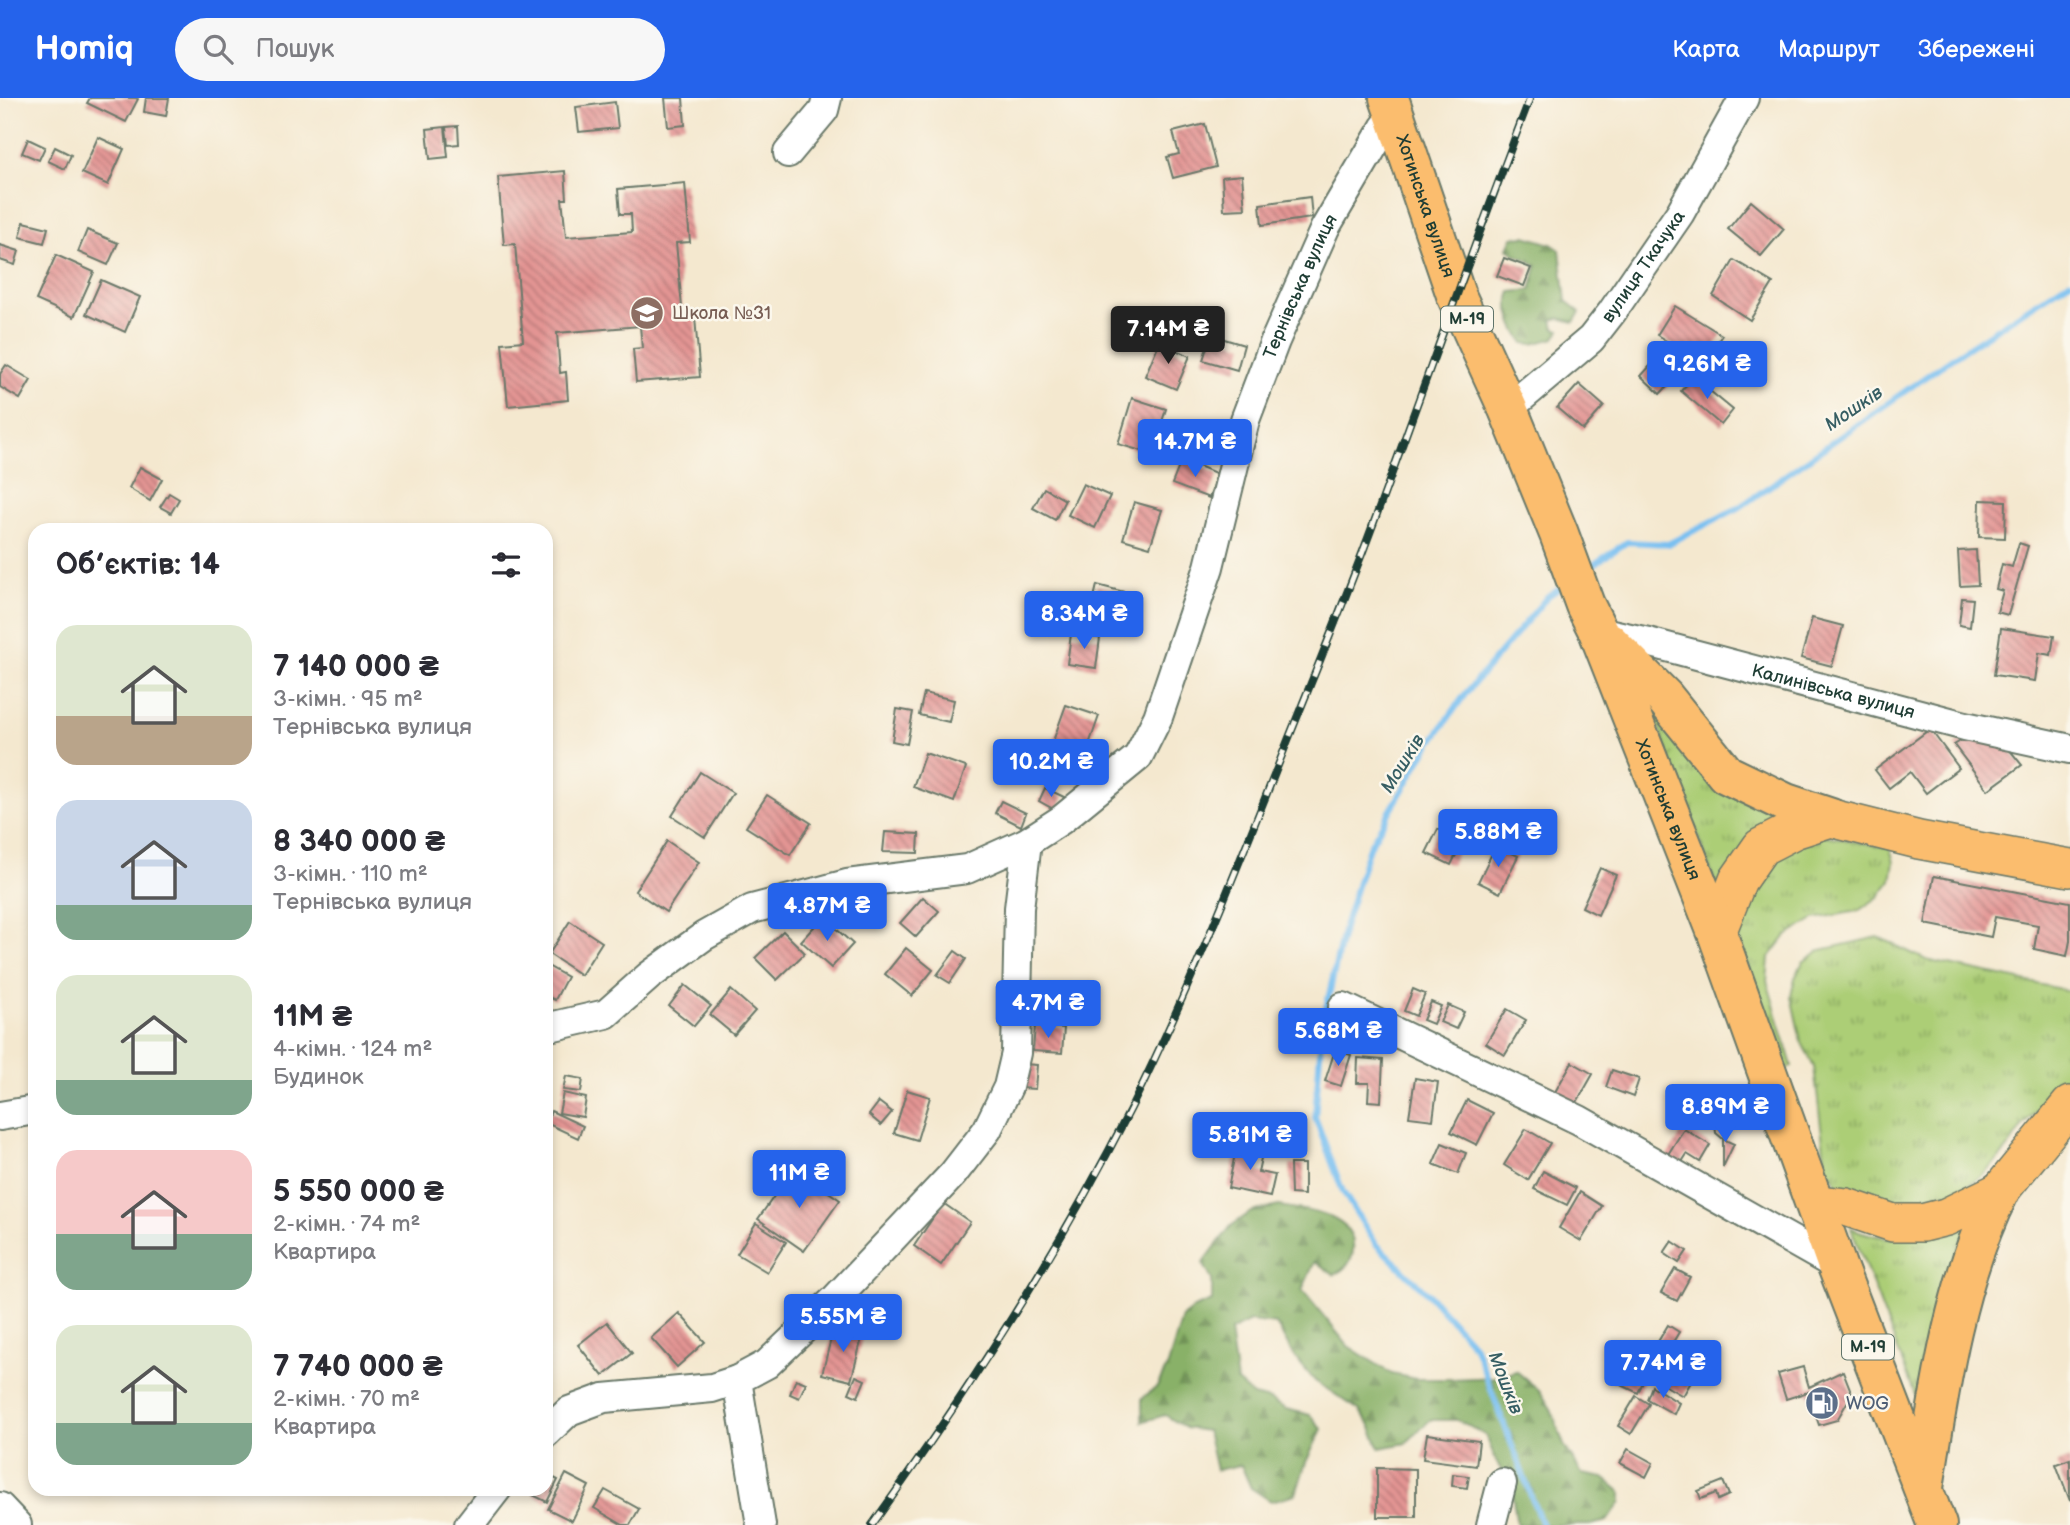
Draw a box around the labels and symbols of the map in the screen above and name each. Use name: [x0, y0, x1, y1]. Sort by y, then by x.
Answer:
street label: Хотинська вулиця: [1392, 132, 1460, 280]
street label: вулиця Ткачука: [1597, 206, 1689, 327]
street label: Тернівська вулиця: [1259, 210, 1341, 362]
school or university icon: Школа №31: [628, 294, 666, 332]
place label: Школа №31: [672, 303, 771, 324]
pin: 7.14M ₴: [1103, 306, 1233, 366]
road number: М-19: [1441, 307, 1493, 332]
pin: 9.26M ₴: [1642, 342, 1772, 401]
water label: Мошків: [1821, 381, 1887, 437]
pin: 14.7M ₴: [1130, 420, 1260, 479]
pin: 8.34M ₴: [1019, 592, 1149, 651]
street label: Калинівська вулиця: [1750, 659, 1917, 723]
water label: Мошків: [1376, 730, 1430, 798]
street label: Хотинська вулиця: [1631, 736, 1706, 883]
pin: 10.2M ₴: [986, 740, 1116, 799]
pin: 5.88M ₴: [1433, 810, 1563, 869]
pin: 4.87M ₴: [762, 884, 892, 943]
pin: 4.7M ₴: [991, 981, 1105, 1040]
pin: 5.68M ₴: [1273, 1009, 1403, 1068]
pin: 8.89M ₴: [1660, 1084, 1790, 1144]
pin: 5.81M ₴: [1185, 1112, 1315, 1172]
pin: 11M ₴: [750, 1150, 848, 1210]
pin: 5.55M ₴: [778, 1294, 908, 1354]
road number: М-19: [1842, 1334, 1894, 1359]
pin: 7.74M ₴: [1598, 1340, 1728, 1400]
water label: Мошків: [1483, 1348, 1527, 1418]
fuel station icon: WOG: [1803, 1384, 1841, 1422]
place label: WOG: [1846, 1393, 1889, 1414]

